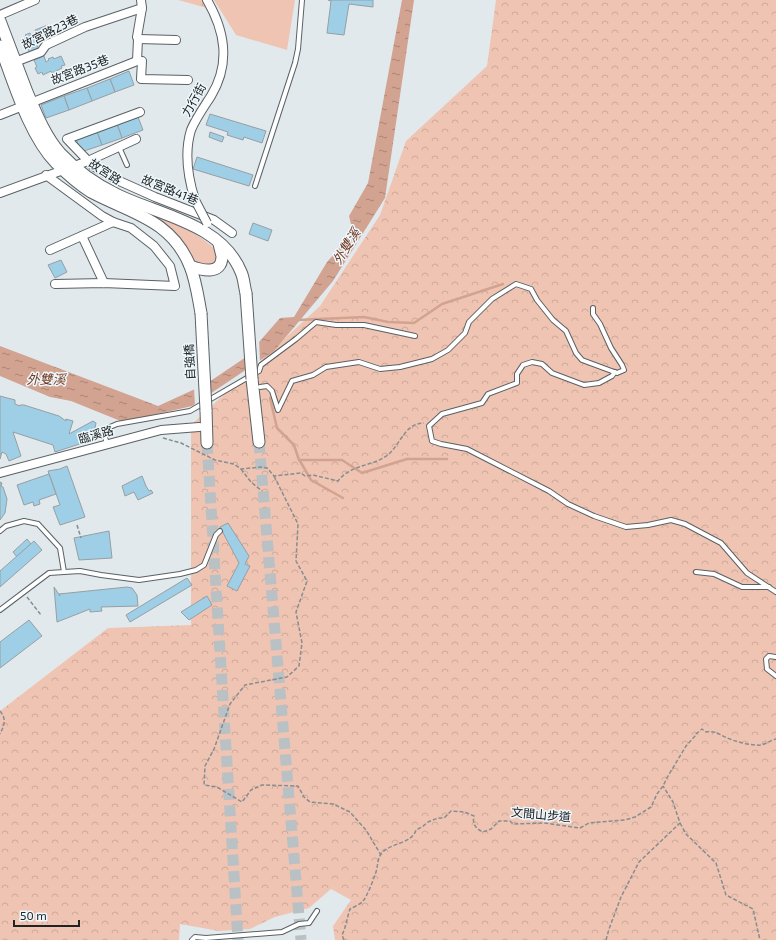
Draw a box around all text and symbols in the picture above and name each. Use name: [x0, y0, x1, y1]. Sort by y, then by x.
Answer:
street label: 故宮路23巷: [19, 11, 80, 51]
street label: 故宮路35巷: [49, 52, 111, 87]
street label: 力行街: [178, 80, 208, 119]
street label: 故宮路: [87, 155, 124, 187]
street label: 故宮路41巷: [140, 171, 201, 207]
water label: 外雙溪: [329, 224, 364, 267]
street label: 自強橋: [181, 344, 197, 380]
water label: 外雙溪: [26, 371, 67, 387]
street label: 臨溪路: [76, 422, 115, 446]
street label: 文間山步道: [511, 804, 572, 824]
scale bar: [14, 902, 79, 928]
text: 50 m: [20, 908, 47, 922]

